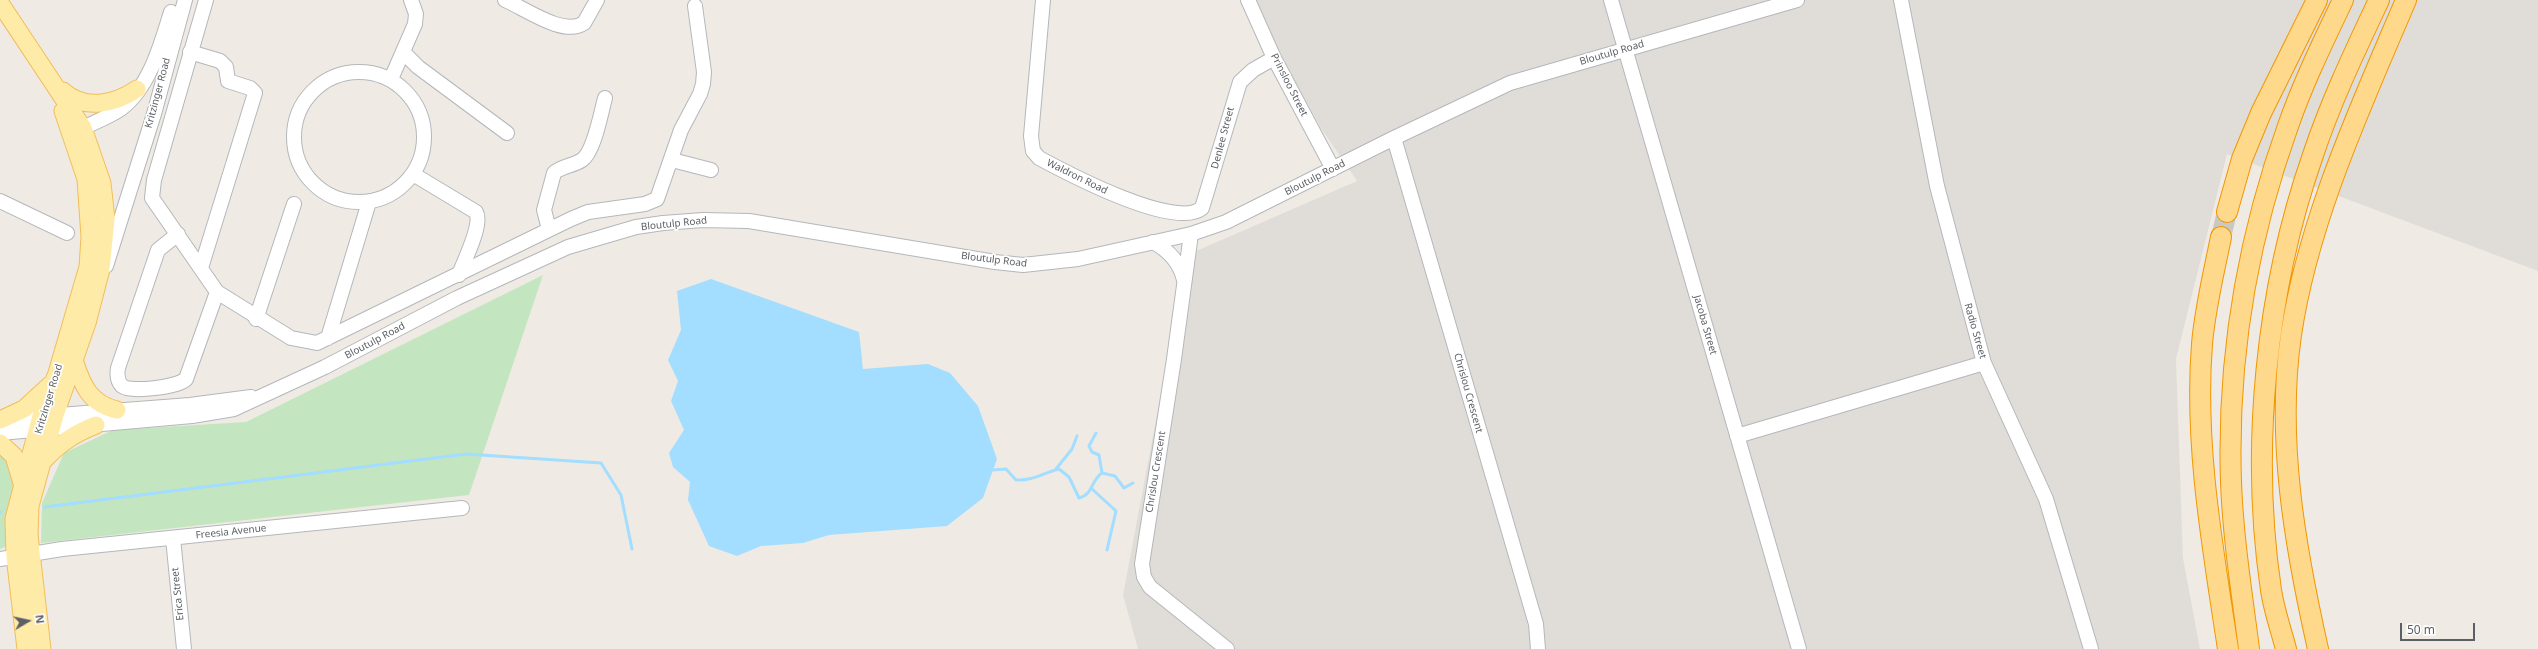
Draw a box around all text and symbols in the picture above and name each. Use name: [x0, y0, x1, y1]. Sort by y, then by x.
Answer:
street label: Bloutulp Road: [1578, 38, 1646, 68]
street label: Prinsloo Street: [1268, 52, 1310, 118]
street label: Kritzinger Road: [143, 56, 173, 130]
street label: Denlee Street: [1209, 106, 1237, 170]
street label: Waldron Road: [1045, 157, 1109, 197]
street label: Bloutulp Road: [1283, 158, 1347, 198]
street label: Bloutulp Road: [640, 215, 708, 233]
street label: Bloutulp Road: [960, 250, 1028, 270]
street label: Jacoba Street: [1691, 294, 1719, 356]
street label: Radio Street: [1961, 302, 1989, 360]
street label: Bloutulp Road: [343, 320, 407, 362]
street label: Chrislou Crescent: [1451, 352, 1485, 434]
street label: Kritzinger Road: [33, 363, 65, 435]
street label: Chrislou Crescent: [1144, 430, 1168, 514]
street label: Freesia Avenue: [195, 522, 267, 542]
street label: Erica Street: [169, 567, 187, 621]
north arrow: [8, 601, 48, 641]
text: N: [32, 613, 48, 625]
scale bar: [2402, 615, 2477, 641]
text: 50 m: [2407, 621, 2435, 638]

